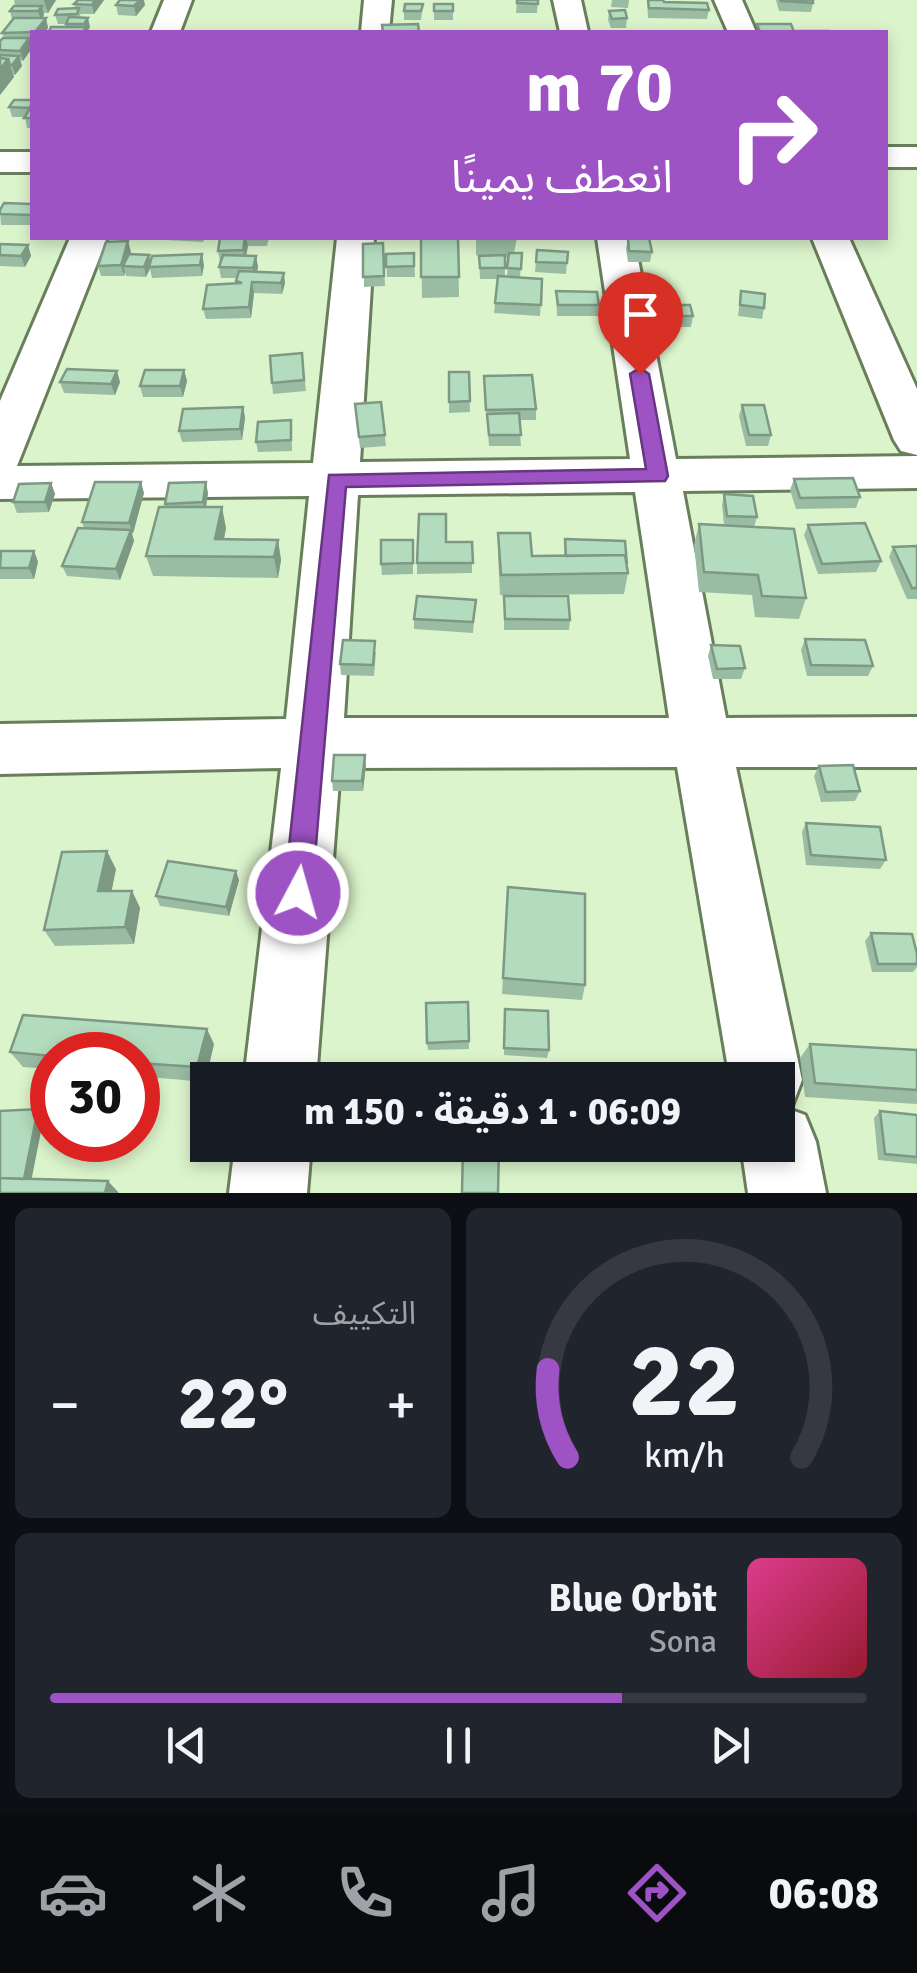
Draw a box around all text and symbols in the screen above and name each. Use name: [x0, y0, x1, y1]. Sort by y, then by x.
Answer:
text: 70 m: [525, 44, 673, 130]
icon: right: [708, 70, 838, 200]
text: انعطف يمينًا: [451, 150, 673, 205]
pin: [598, 272, 683, 375]
icon: arrive: [613, 287, 668, 342]
position arrow: [246, 841, 350, 945]
speed limit sign: 30: [30, 1032, 160, 1162]
text: 06:09 · 1 دقيقة · 150 m: [304, 1088, 681, 1135]
text: التكييف: [313, 1294, 416, 1333]
text: 22: [628, 1317, 740, 1445]
text: 22°: [178, 1357, 289, 1450]
text: −: [50, 1371, 80, 1439]
text: +: [386, 1371, 416, 1439]
text: km/h: [644, 1433, 724, 1477]
text: Blue Orbit: [548, 1575, 717, 1622]
text: Sona: [649, 1622, 717, 1661]
icon: previous: [159, 1718, 214, 1773]
icon: pause: [431, 1718, 486, 1773]
icon: next: [703, 1718, 758, 1773]
icon: car: [38, 1858, 108, 1928]
icon: climate: [184, 1858, 254, 1928]
icon: phone: [330, 1858, 400, 1928]
icon: music: [476, 1858, 546, 1928]
icon: directions: [622, 1858, 692, 1928]
text: 06:08: [769, 1866, 879, 1921]

